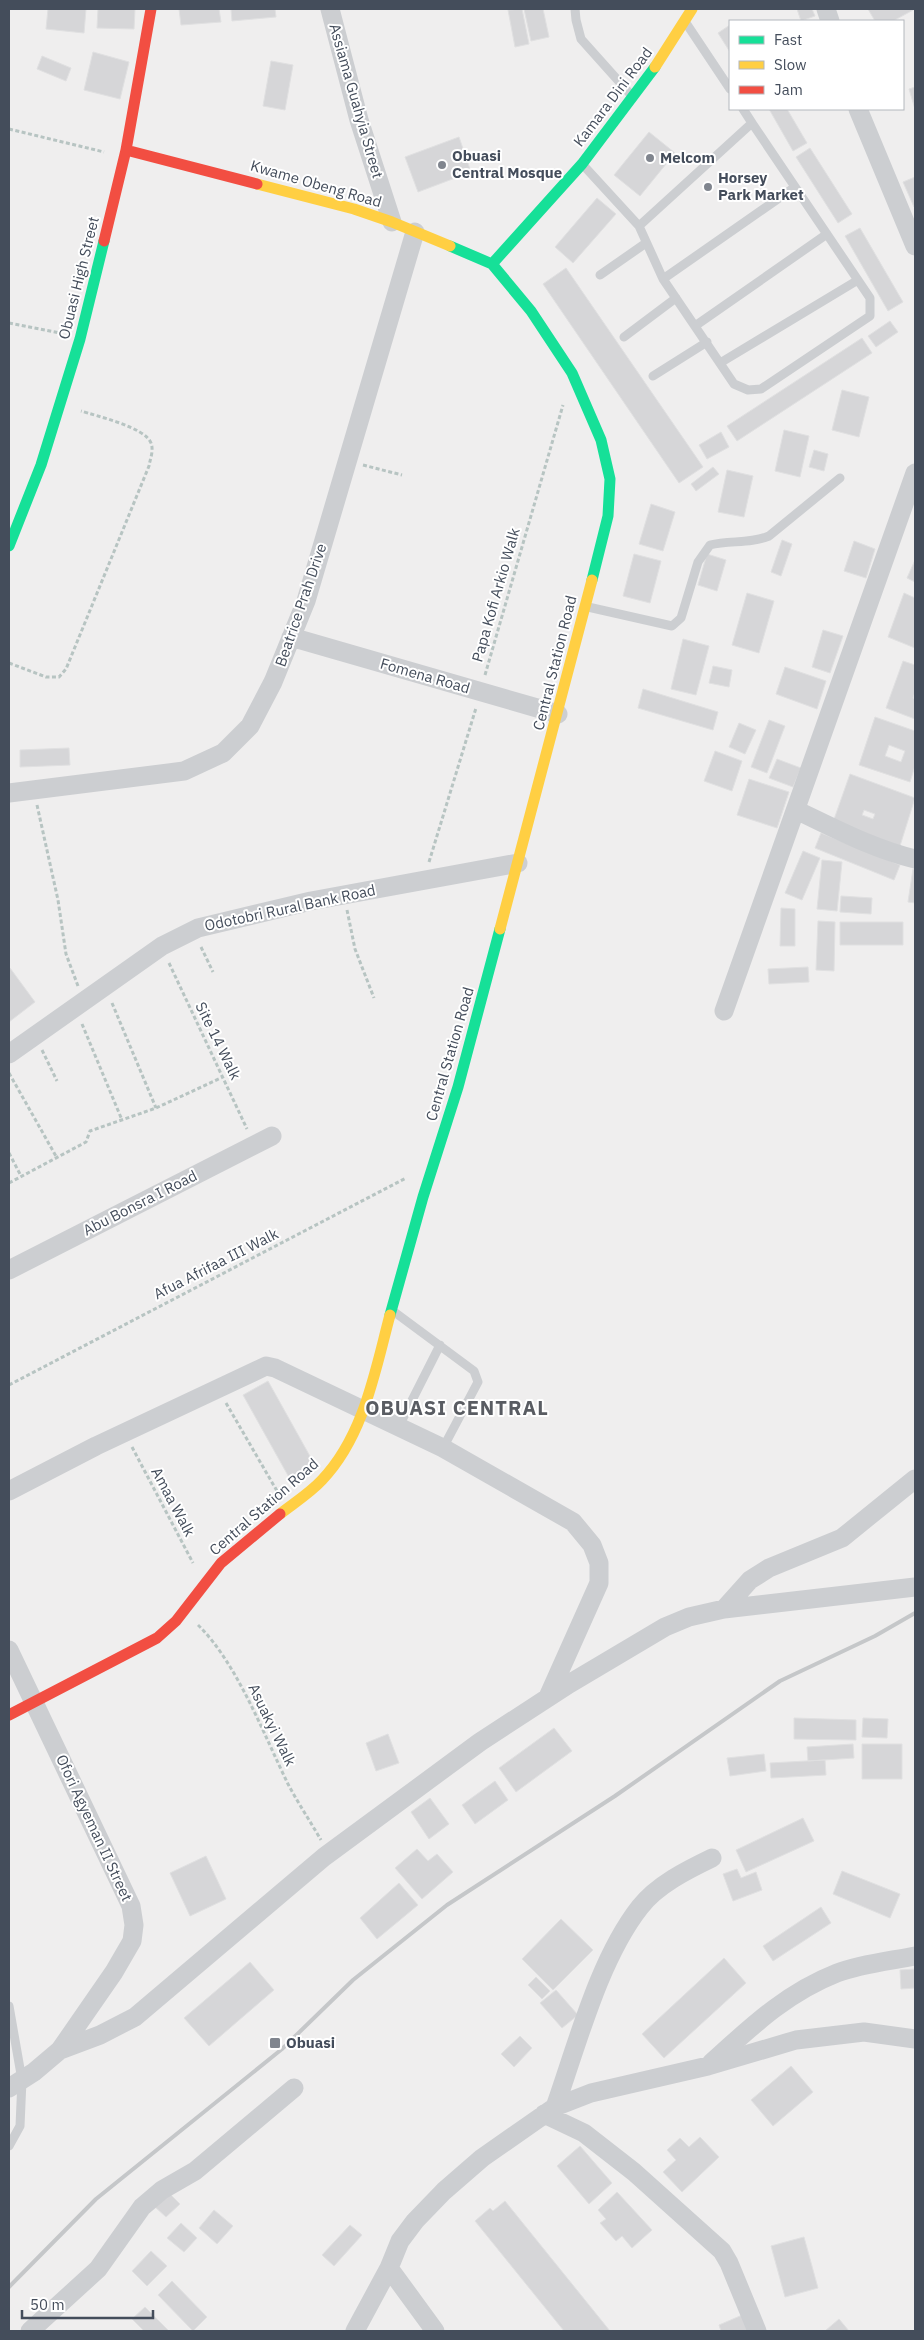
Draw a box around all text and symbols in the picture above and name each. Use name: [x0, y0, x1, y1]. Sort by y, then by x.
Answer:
legend: [729, 20, 904, 110]
street label: Assiama Guahyia Street: [325, 21, 388, 180]
text: Fast: [774, 30, 802, 49]
street label: Kamara Dini Road: [569, 43, 656, 150]
text: Slow: [774, 55, 807, 74]
text: Jam: [774, 80, 803, 99]
place label: Obuasi Central Mosque: [452, 146, 562, 182]
place label: Melcom: [660, 148, 715, 167]
marker: Melcom: [644, 152, 656, 164]
street label: Kwame Obeng Road: [248, 156, 384, 211]
marker: Obuasi Central Mosque: [436, 159, 448, 171]
place label: Horsey Park Market: [718, 168, 804, 204]
marker: Horsey Park Market: [702, 181, 714, 193]
street label: Obuasi High Street: [54, 214, 103, 341]
street label: Papa Kofi Arkio Walk: [467, 526, 524, 664]
street label: Beatrice Prah Drive: [271, 541, 331, 669]
street label: Central Station Road: [529, 593, 580, 732]
street label: Fomena Road: [378, 654, 472, 697]
street label: Odotobri Rural Bank Road: [203, 880, 377, 935]
street label: Central Station Road: [421, 985, 478, 1123]
street label: Site 14 Walk: [191, 999, 245, 1083]
street label: Abu Bonsra I Road: [80, 1166, 200, 1239]
street label: Afua Afrifaa III Walk: [150, 1224, 281, 1303]
district label: OBUASI CENTRAL: [365, 1394, 549, 1421]
street label: Central Station Road: [205, 1454, 322, 1559]
street label: Amaa Walk: [147, 1464, 200, 1540]
street label: Asuakyi Walk: [244, 1680, 301, 1769]
street label: Ofori Agyeman II Street: [52, 1751, 137, 1904]
place label: Obuasi: [286, 2033, 335, 2052]
marker: Obuasi: [268, 2036, 282, 2050]
scale bar: [22, 2288, 154, 2320]
text: 50 m: [30, 2295, 65, 2314]

